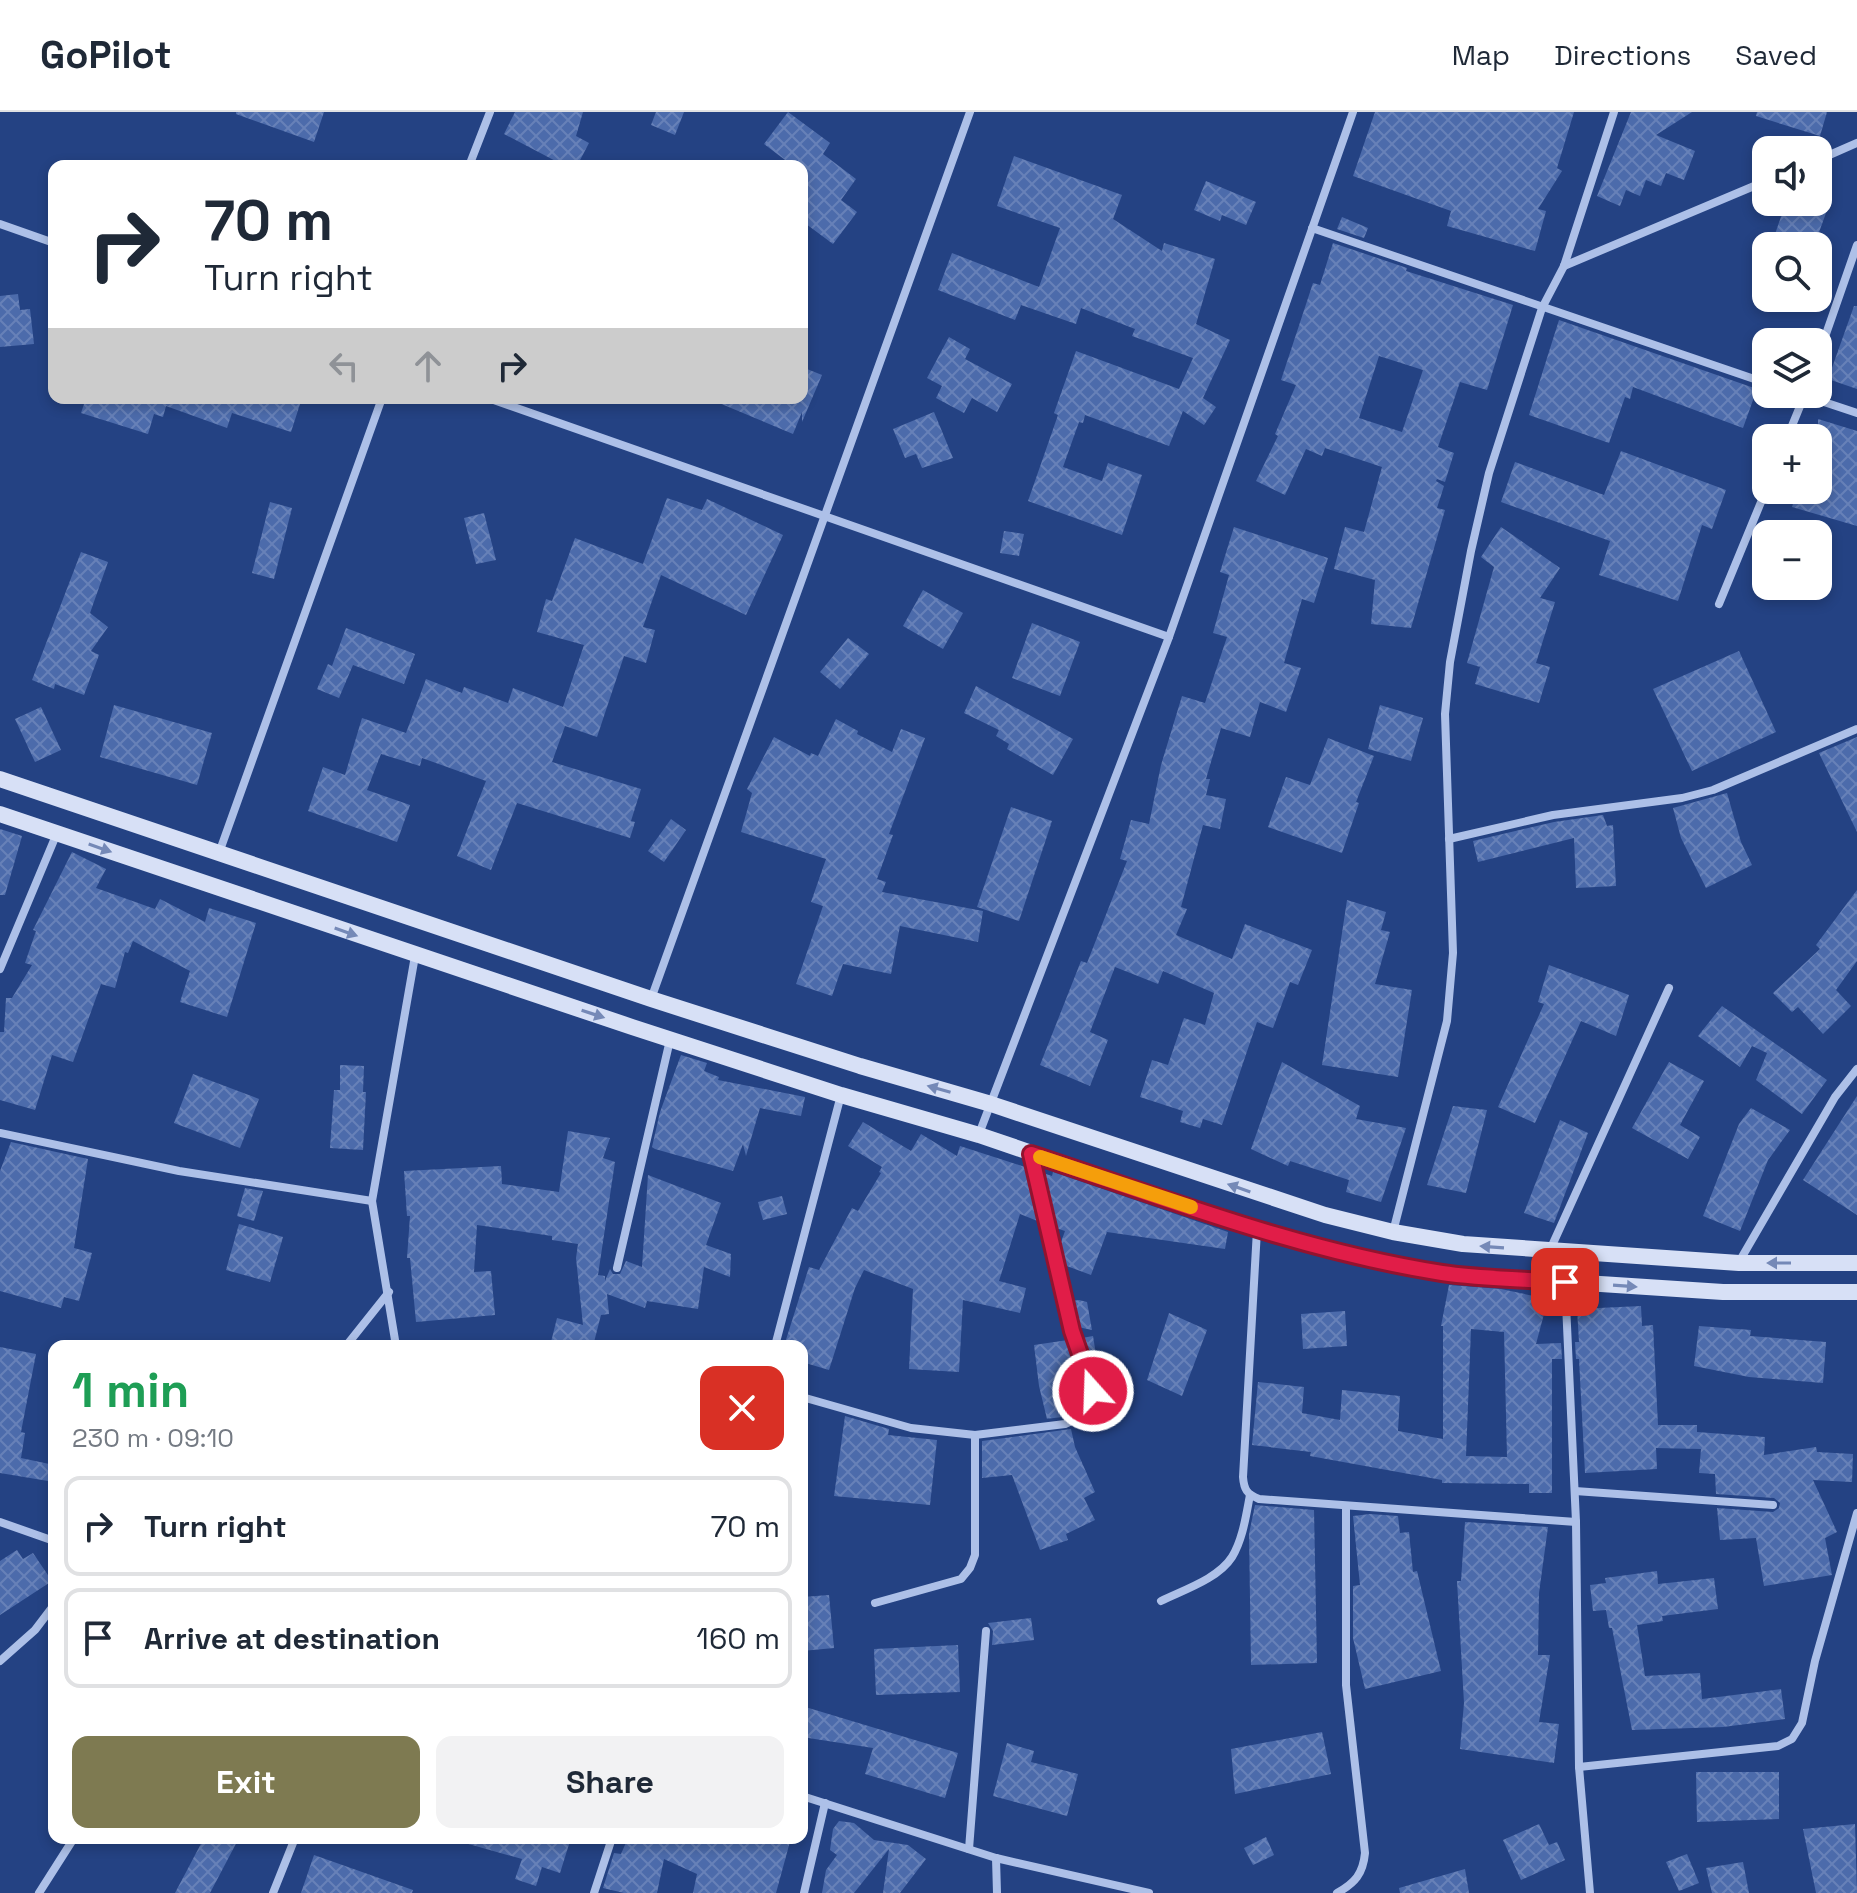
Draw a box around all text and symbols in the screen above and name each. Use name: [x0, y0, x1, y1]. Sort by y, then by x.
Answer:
text: GoPilot: [40, 31, 172, 79]
text: Map: [1452, 37, 1510, 73]
text: Directions: [1554, 37, 1691, 73]
text: Saved: [1735, 37, 1817, 73]
map controls: [1752, 136, 1832, 600]
button: sound: [1752, 136, 1832, 216]
text: 70 m: [204, 185, 333, 256]
icon: right: [72, 192, 176, 296]
button: search: [1752, 232, 1832, 312]
text: Turn right: [204, 255, 373, 301]
button: layers: [1752, 328, 1832, 408]
icon: left: [322, 344, 366, 388]
icon: ahead: [406, 344, 450, 388]
icon: right: [490, 344, 534, 388]
button: +: [1752, 424, 1832, 504]
button: −: [1752, 520, 1832, 600]
one-way arrow: [89, 842, 113, 854]
one-way arrow: [335, 927, 359, 939]
one-way arrow: [581, 1009, 605, 1021]
one-way arrow: [926, 1082, 950, 1095]
one-way arrow: [1227, 1181, 1251, 1193]
one-way arrow: [1479, 1240, 1504, 1253]
pin: [1531, 1248, 1599, 1316]
one-way arrow: [1766, 1257, 1791, 1269]
icon: arrive: [1543, 1260, 1587, 1304]
one-way arrow: [1613, 1280, 1638, 1293]
position arrow: [1051, 1349, 1135, 1433]
text: 1 min: [72, 1360, 189, 1421]
button: close: [700, 1366, 784, 1450]
text: 230 m · 09:10: [72, 1421, 234, 1455]
icon: right: [76, 1504, 120, 1548]
text: Turn right: [144, 1507, 287, 1546]
text: 70 m: [711, 1507, 780, 1546]
icon: arrive: [76, 1616, 120, 1660]
text: Arrive at destination: [144, 1619, 440, 1658]
text: 160 m: [696, 1619, 780, 1658]
button: Exit: [72, 1736, 420, 1828]
button: Share: [436, 1736, 784, 1828]

